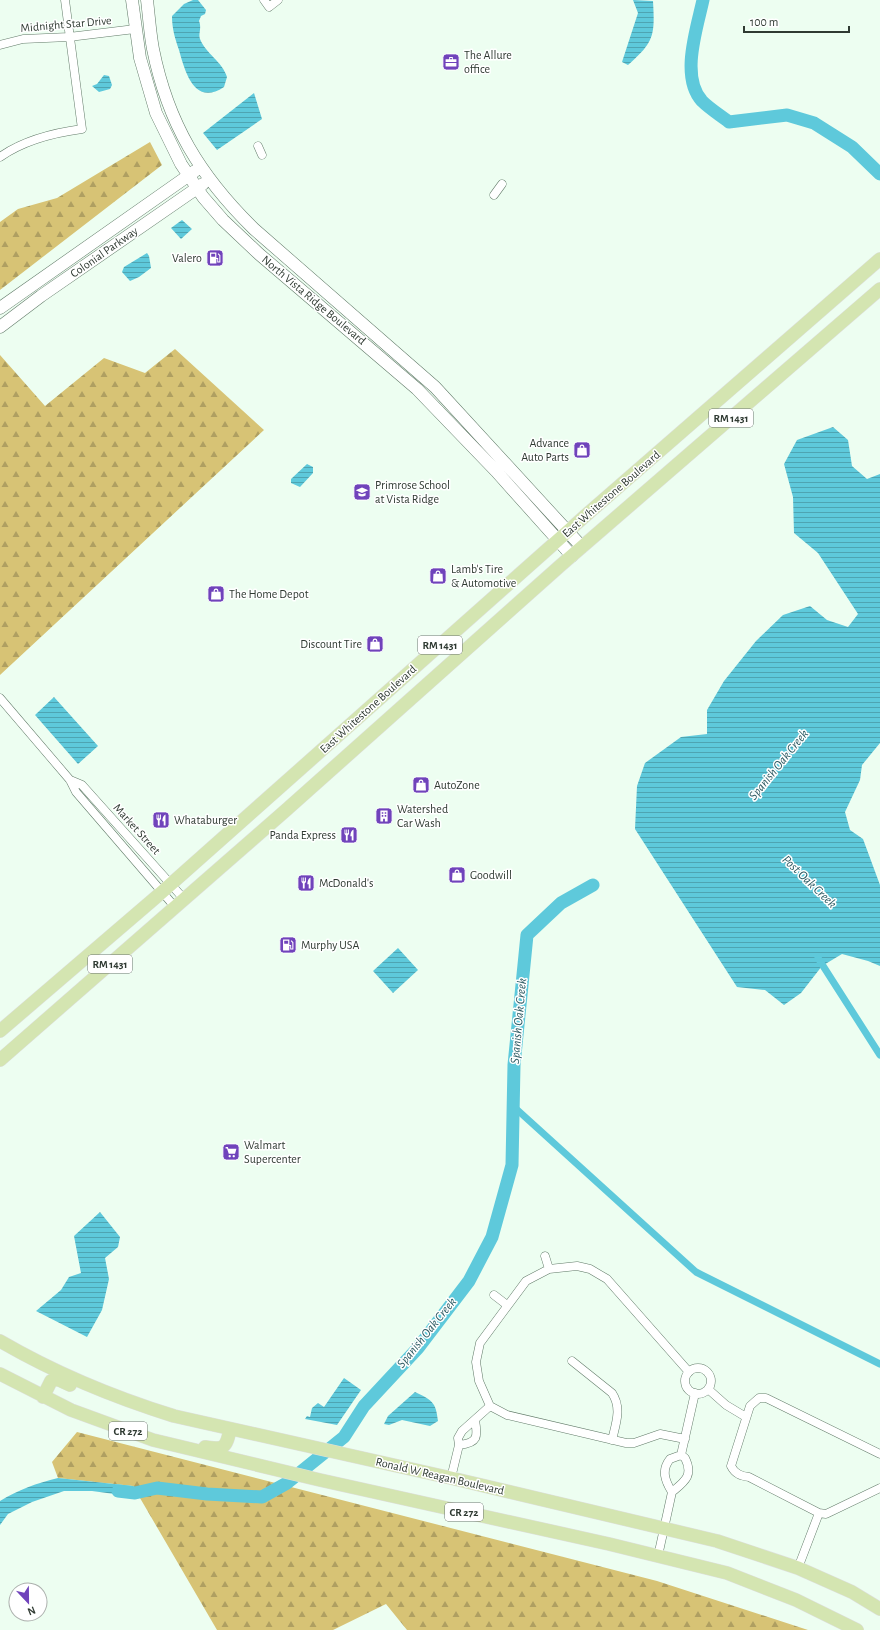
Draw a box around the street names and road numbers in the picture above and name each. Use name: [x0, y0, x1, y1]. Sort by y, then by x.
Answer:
street label: Midnight Star Drive: [20, 14, 112, 34]
street label: Colonial Parkway: [68, 224, 141, 280]
street label: North Vista Ridge Boulevard: [260, 253, 368, 347]
road number: RM 1431: [709, 409, 753, 427]
street label: East Whitestone Boulevard: [560, 448, 662, 540]
road number: RM 1431: [418, 636, 462, 654]
street label: East Whitestone Boulevard: [318, 663, 418, 755]
street label: Market Street: [111, 801, 163, 857]
road number: RM 1431: [88, 955, 132, 973]
road number: CR 272: [109, 1422, 147, 1440]
street label: Ronald W Reagan Boulevard: [375, 1455, 505, 1497]
road number: CR 272: [445, 1503, 483, 1521]

